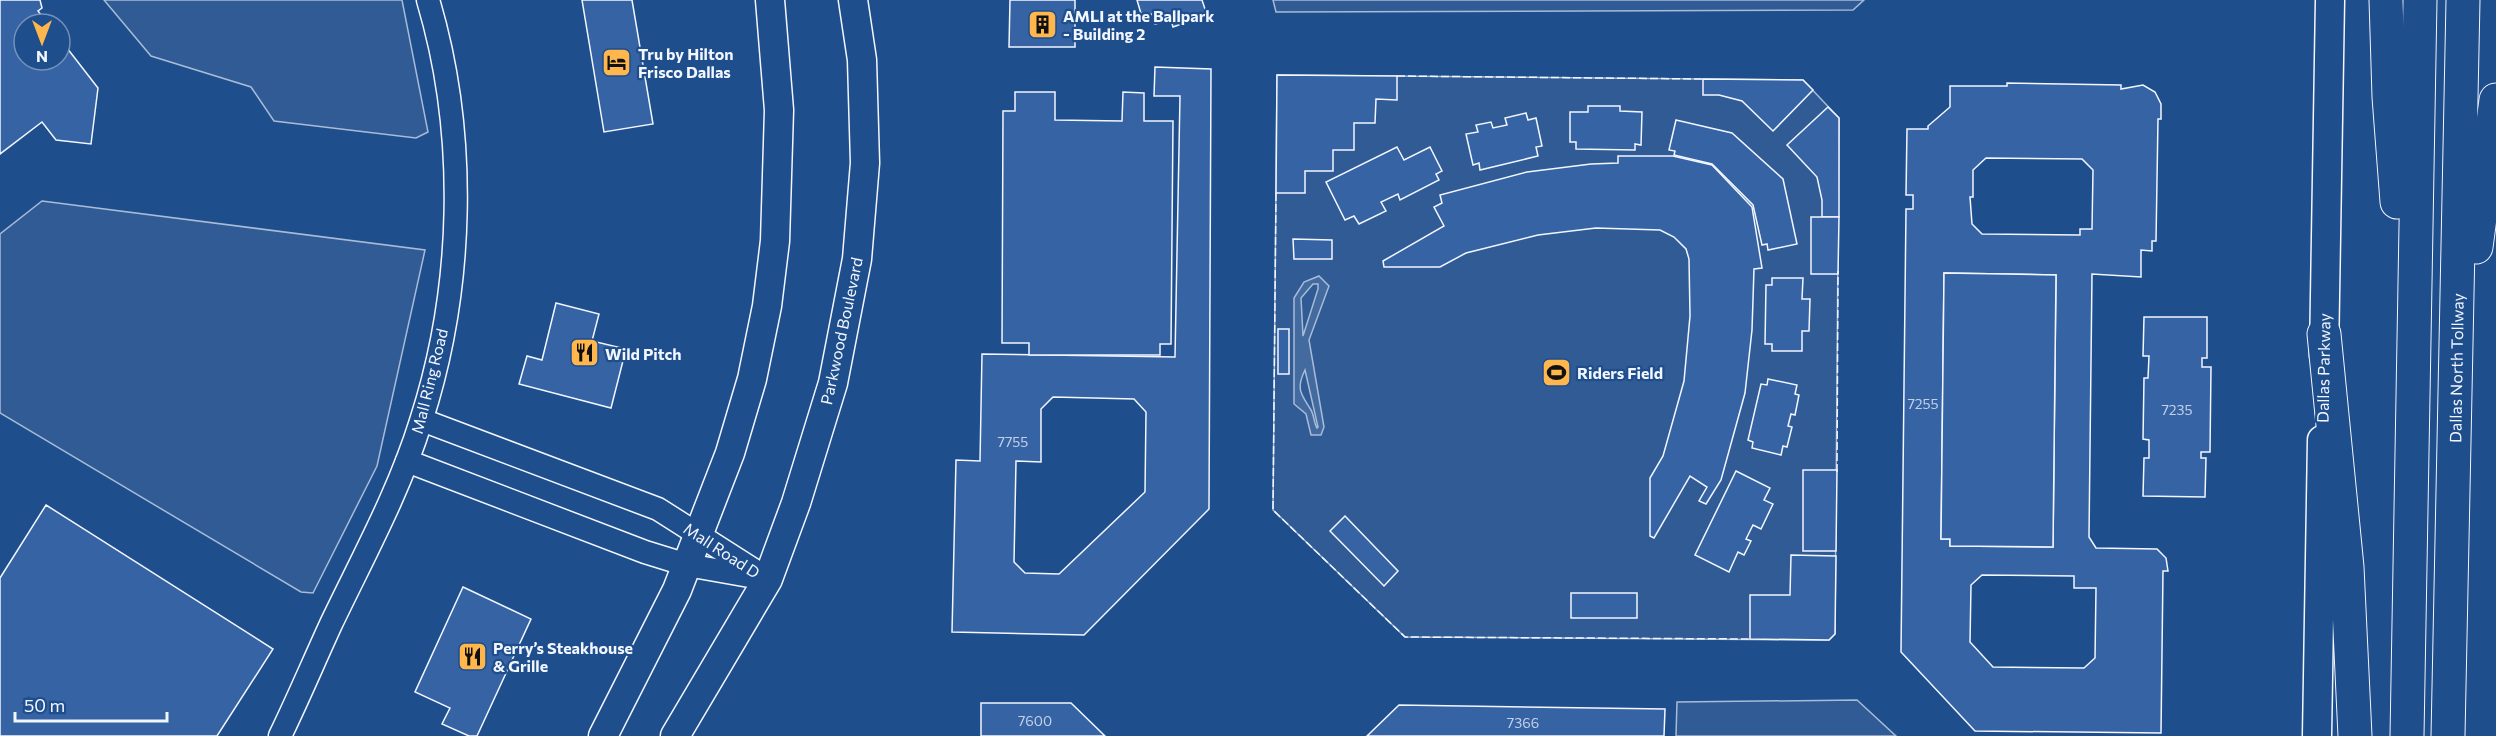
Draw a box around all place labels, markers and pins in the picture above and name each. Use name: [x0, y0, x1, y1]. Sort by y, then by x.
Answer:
place label: AMLI at the Ballpark - Building 2: [1063, 6, 1215, 43]
building icon: AMLI at the Ballpark - Building 2: [1026, 8, 1058, 40]
place label: Tru by Hilton Frisco Dallas: [638, 44, 734, 81]
hotel icon: Tru by Hilton Frisco Dallas: [601, 46, 633, 78]
restaurant icon: Wild Pitch: [568, 337, 600, 369]
place label: Wild Pitch: [605, 344, 682, 363]
sports icon: Riders Field: [1540, 356, 1572, 388]
place label: Riders Field: [1577, 363, 1663, 382]
place label: Perry’s Steakhouse & Grille: [493, 638, 633, 675]
restaurant icon: Perry’s Steakhouse & Grille: [456, 640, 488, 672]

